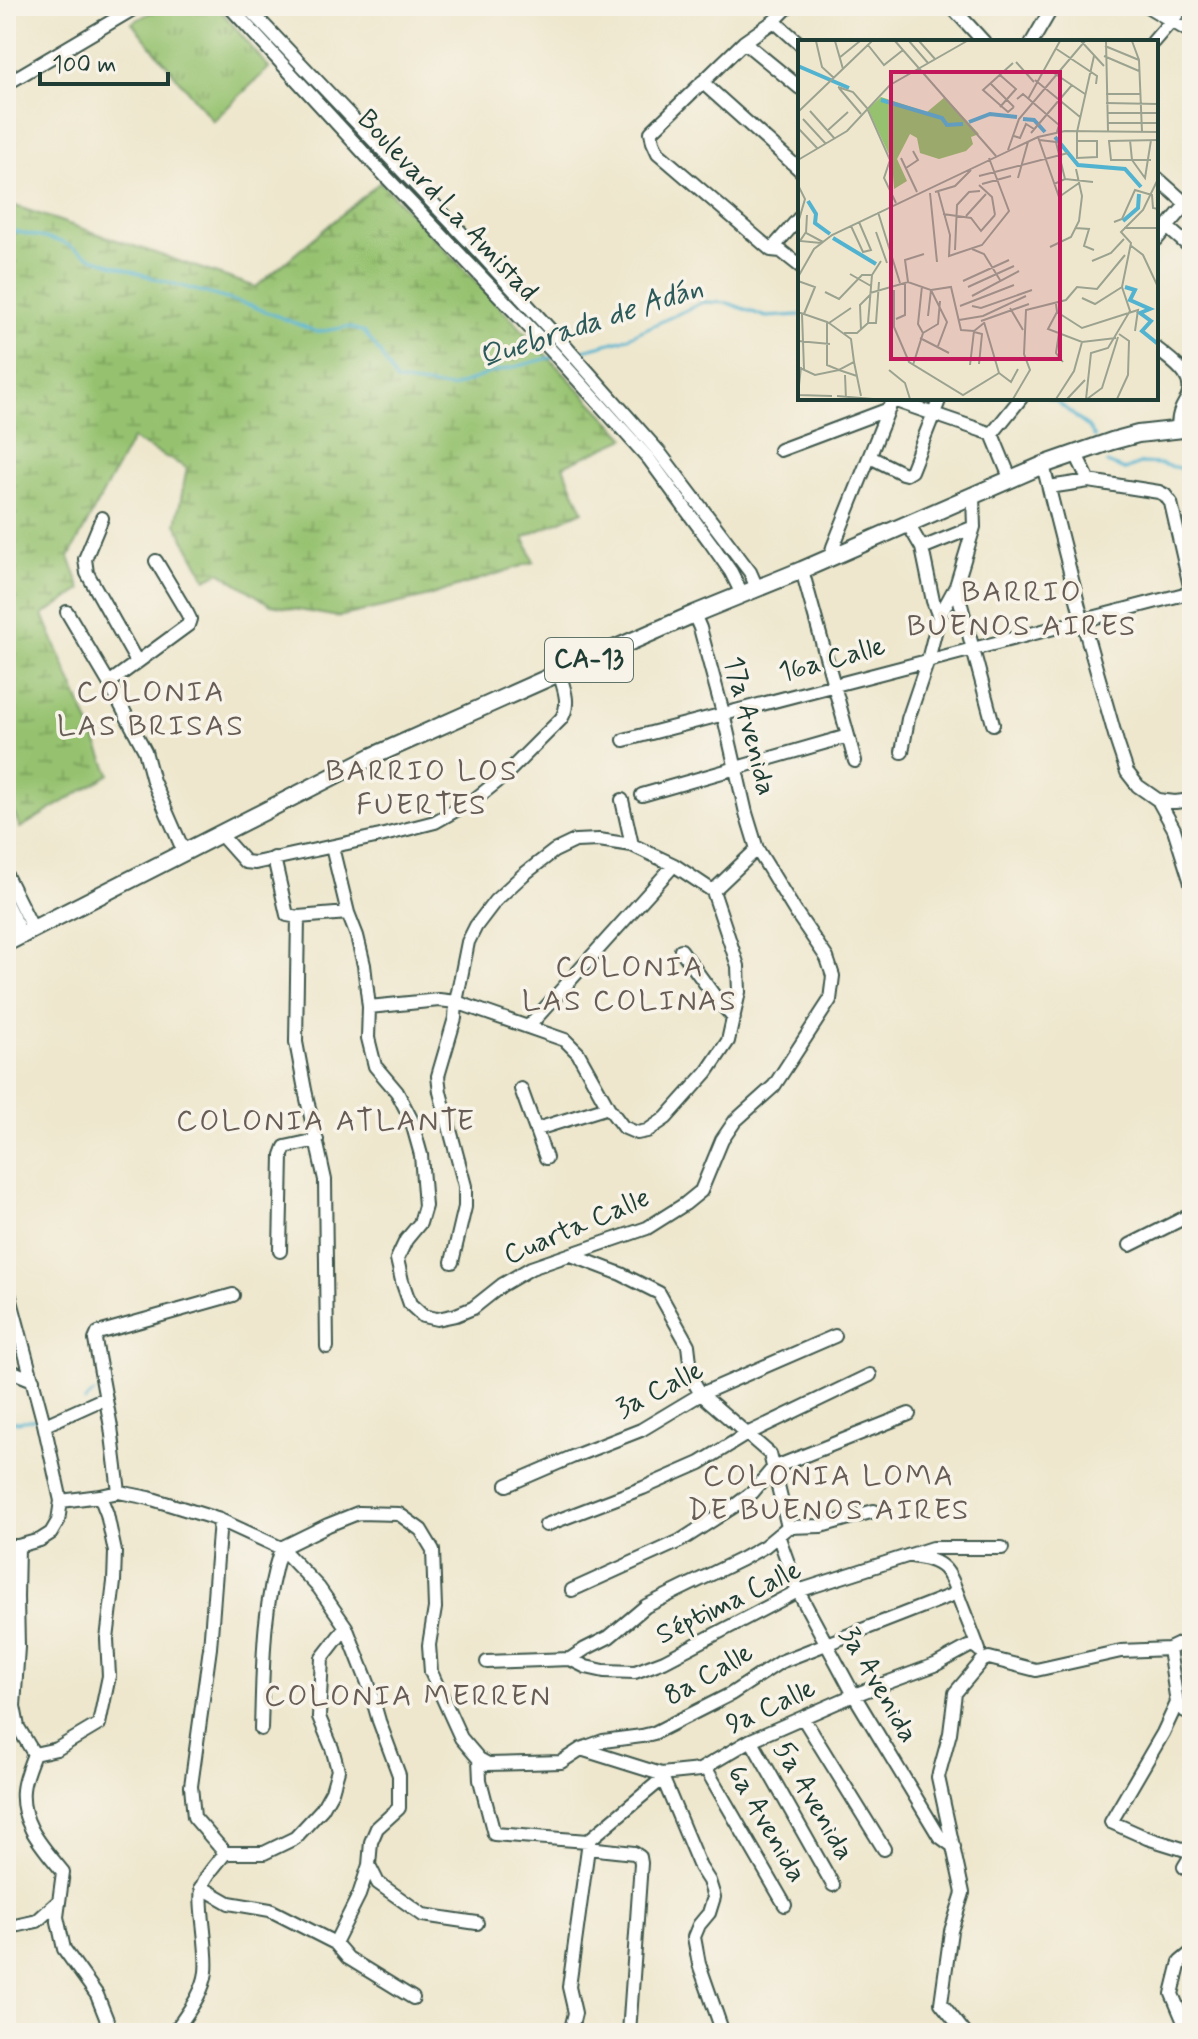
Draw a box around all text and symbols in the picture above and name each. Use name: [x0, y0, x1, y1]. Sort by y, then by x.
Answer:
scale bar: [40, 36, 168, 86]
inset map: [798, 40, 1158, 400]
text: 100 m: [52, 50, 116, 81]
street label: Boulevard La Amistad: [348, 102, 546, 310]
water label: Quebrada de Adán: [474, 268, 708, 378]
district label: BARRIO BUENOS AIRES: [907, 573, 1137, 646]
street label: 16a Calle: [774, 628, 890, 692]
road number: CA-13: [545, 638, 633, 682]
street label: 17a Avenida: [714, 653, 784, 799]
district label: COLONIA LAS BRISAS: [57, 673, 245, 746]
district label: BARRIO LOS FUERTES: [325, 752, 519, 825]
district label: COLONIA LAS COLINAS: [522, 948, 738, 1021]
district label: COLONIA ATLANTE: [176, 1102, 476, 1141]
street label: Cuarta Calle: [498, 1180, 656, 1274]
street label: 3a Calle: [610, 1352, 710, 1428]
district label: COLONIA LOMA DE BUENOS AIRES: [688, 1457, 970, 1530]
street label: Séptima Calle: [650, 1552, 808, 1654]
street label: 3a Avenida: [830, 1620, 926, 1750]
street label: 8a Calle: [658, 1635, 760, 1715]
street label: 9a Calle: [720, 1670, 822, 1744]
district label: COLONIA MERREN: [264, 1677, 552, 1716]
street label: 5a Avenida: [764, 1734, 862, 1868]
street label: 6a Avenida: [717, 1758, 815, 1890]

